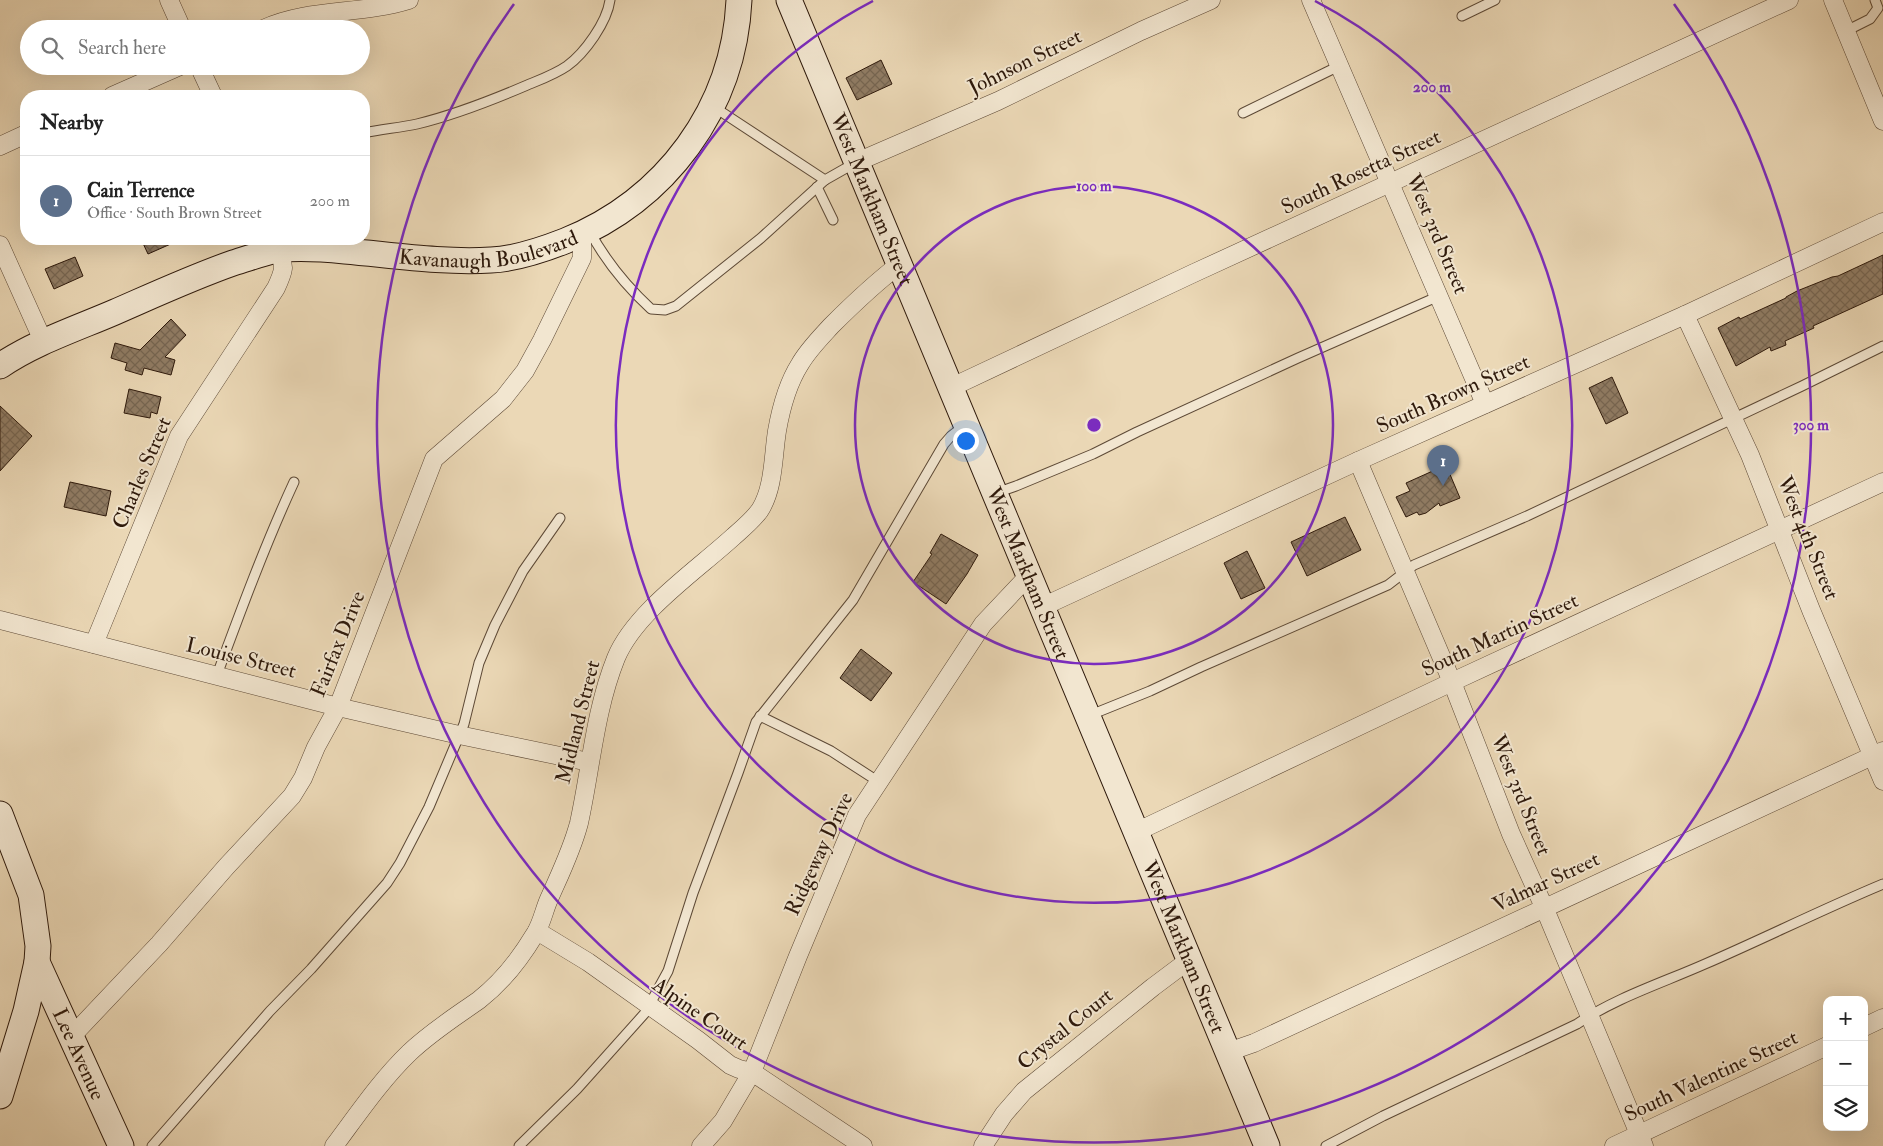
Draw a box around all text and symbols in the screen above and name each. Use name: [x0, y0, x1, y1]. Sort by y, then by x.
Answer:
search box: [20, 20, 370, 75]
street label: Johnson Street: [963, 23, 1086, 102]
icon: search: [38, 34, 66, 62]
text: Search here: [78, 36, 166, 60]
text: 200 m: [1413, 78, 1451, 97]
street label: West Markham Street: [824, 108, 920, 290]
text: Nearby: [40, 109, 103, 136]
street label: South Rosetta Street: [1277, 123, 1445, 221]
street label: West 3rd Street: [1399, 169, 1474, 298]
text: 100 m: [1076, 177, 1112, 196]
text: Cain Terrence: [87, 179, 195, 203]
text: 1: [53, 191, 59, 211]
text: 200 m: [310, 191, 350, 211]
text: Office · South Brown Street: [87, 203, 262, 223]
street label: Kavanaugh Boulevard: [398, 224, 582, 274]
street label: South Brown Street: [1372, 348, 1534, 440]
street label: Charles Street: [106, 413, 178, 533]
centre of rings: [1085, 416, 1103, 434]
text: 300 m: [1793, 416, 1829, 435]
your location: [953, 428, 979, 454]
pin: 1: [1427, 445, 1459, 486]
street label: West 4th Street: [1771, 471, 1845, 604]
street label: West Markham Street: [980, 482, 1076, 664]
street label: Fairfax Drive: [305, 587, 372, 701]
street label: South Martin Street: [1417, 587, 1583, 683]
street label: Louise Street: [183, 631, 299, 685]
street label: Midland Street: [550, 657, 606, 787]
street label: West 3rd Street: [1484, 730, 1558, 859]
street label: Ridgeway Drive: [779, 788, 859, 920]
street label: Valmar Street: [1488, 845, 1604, 919]
street label: West Markham Street: [1136, 856, 1232, 1037]
street label: Alpine Court: [646, 971, 753, 1057]
street label: Crystal Court: [1012, 982, 1119, 1076]
map controls: [1823, 996, 1868, 1131]
button: +: [1823, 996, 1868, 1041]
street label: Lee Avenue: [46, 1004, 112, 1104]
street label: South Valentine Street: [1620, 1024, 1802, 1128]
button: −: [1823, 1041, 1868, 1086]
button: layers: [1823, 1086, 1868, 1131]

